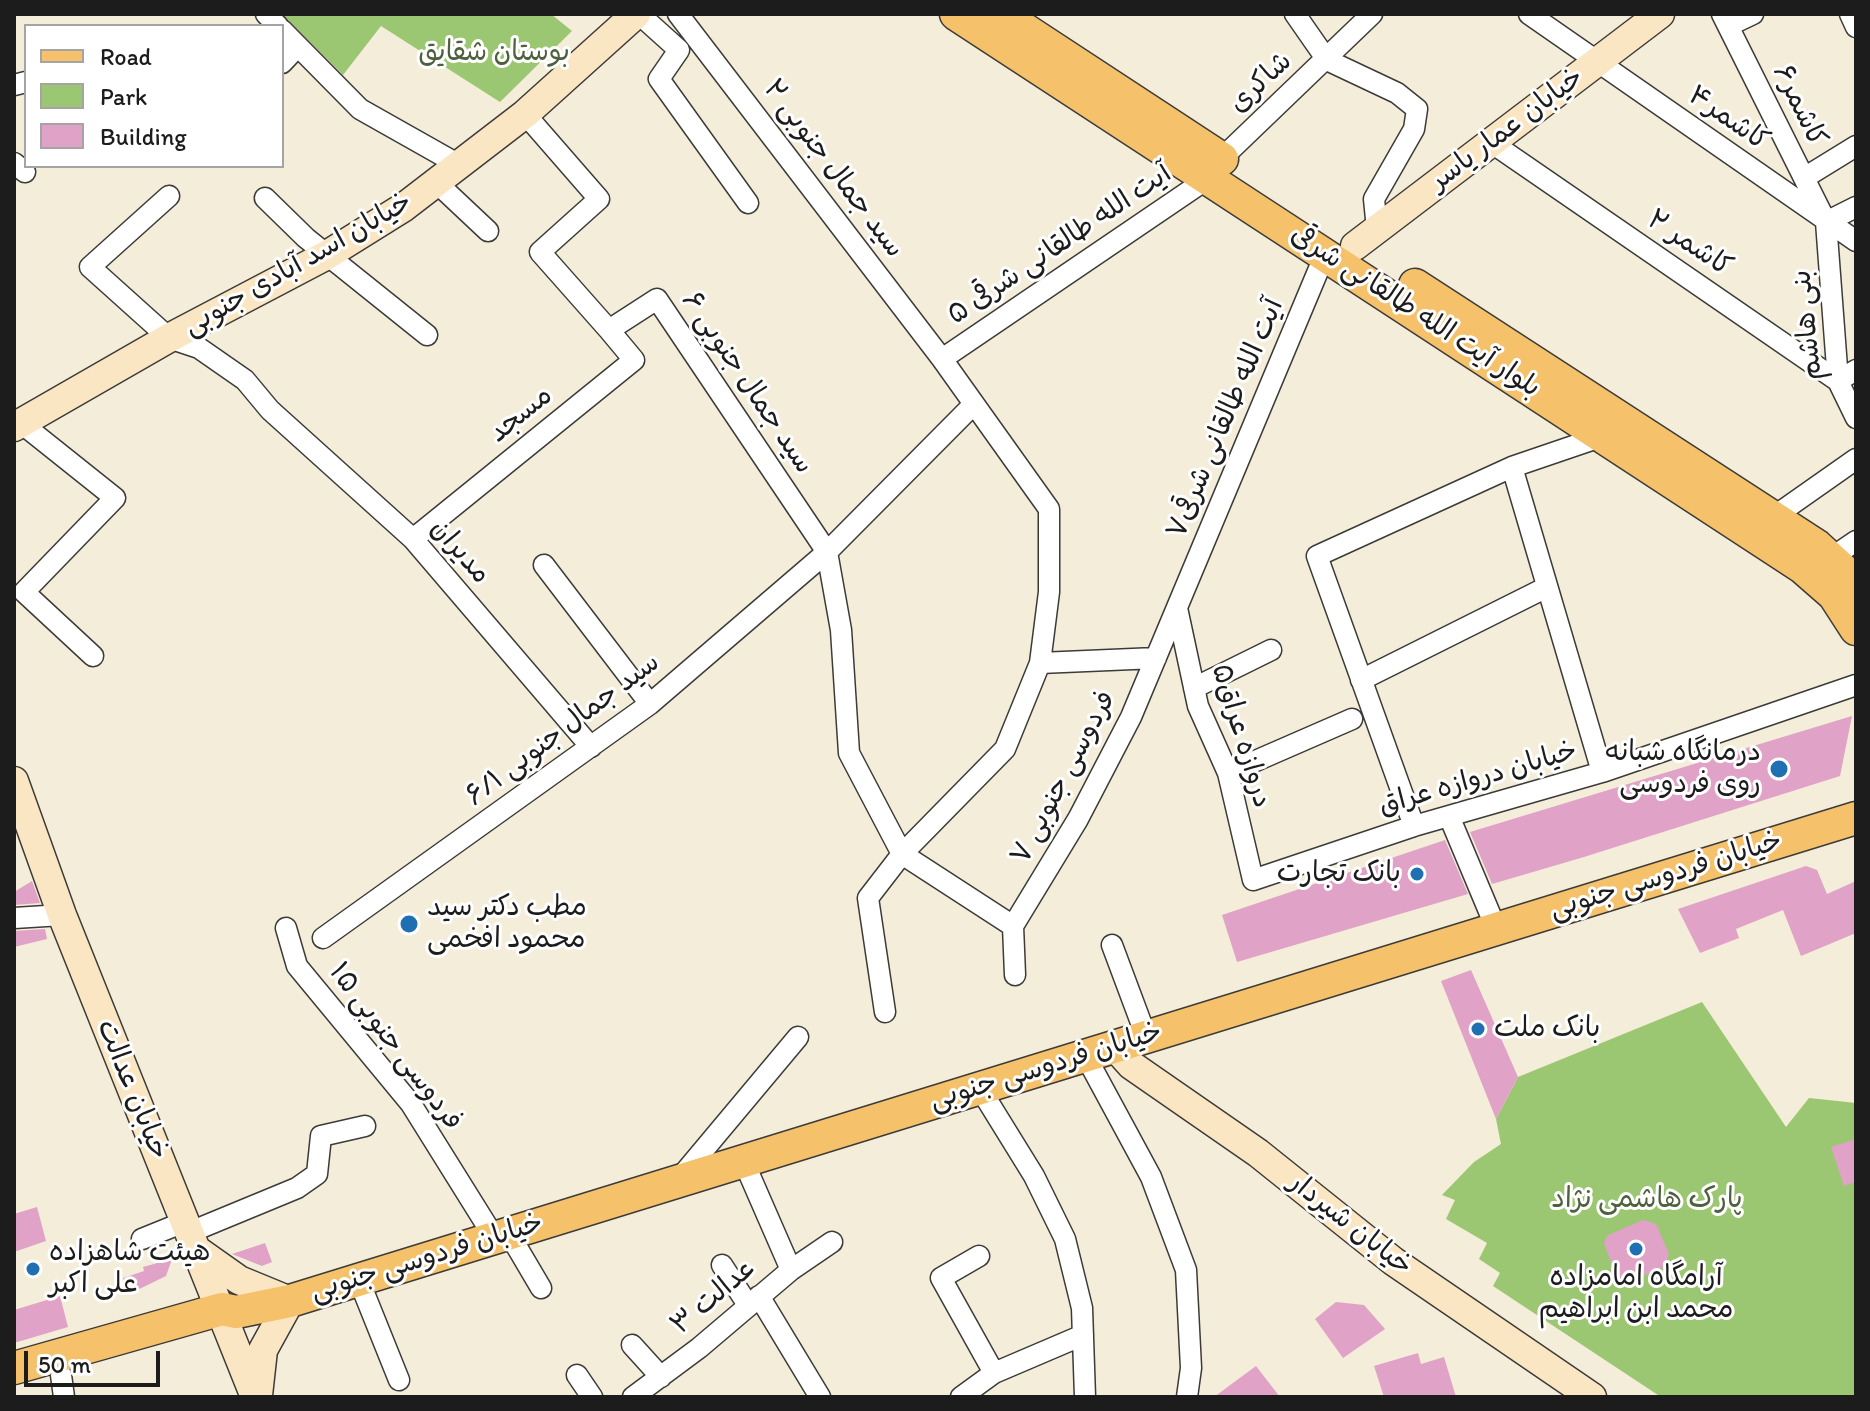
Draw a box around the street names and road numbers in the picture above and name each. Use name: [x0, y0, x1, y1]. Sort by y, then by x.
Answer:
street label: شاکری: [1222, 45, 1300, 121]
street label: کاشمر۶: [1765, 59, 1833, 153]
street label: خیابان عمار یاسر: [1423, 61, 1591, 199]
street label: سید جمال جنوبی ۲: [755, 73, 911, 265]
street label: کاشمر۴: [1681, 79, 1775, 159]
street label: آیت الله طالقانی شرقی ۵: [941, 157, 1179, 333]
street label: خیابان اسد آبادی جنوبی: [178, 186, 418, 344]
street label: کاشمر ۲: [1640, 203, 1738, 285]
street label: بلوار آیت الله طالقانی شرقی: [1284, 219, 1546, 405]
street label: بنی هاشم: [1785, 268, 1831, 382]
street label: سید جمال جنوبی ۶: [674, 286, 820, 480]
street label: آیت الله طالقانی شرقی۷: [1160, 294, 1292, 544]
street label: مسجد: [482, 379, 560, 451]
street label: مدیران: [423, 513, 497, 591]
street label: سید جمال جنوبی ۶/۱: [459, 646, 667, 814]
street label: دروازه عراق۵: [1203, 660, 1279, 812]
street label: فردوسی جنوبی ۷: [1004, 686, 1124, 870]
street label: خیابان دروازه عراق: [1375, 735, 1581, 823]
street label: خیابان فردوسی جنوبی: [1546, 825, 1786, 927]
street label: فردوسی جنوبی ۱۵: [321, 957, 469, 1137]
street label: خیابان عدالت: [89, 1015, 175, 1165]
street label: خیابان فردوسی جنوبی: [926, 1016, 1166, 1118]
street label: خیابان شیردار: [1281, 1166, 1419, 1284]
street label: خیابان فردوسی جنوبی: [307, 1207, 547, 1309]
street label: عدالت ۳: [664, 1252, 764, 1342]

